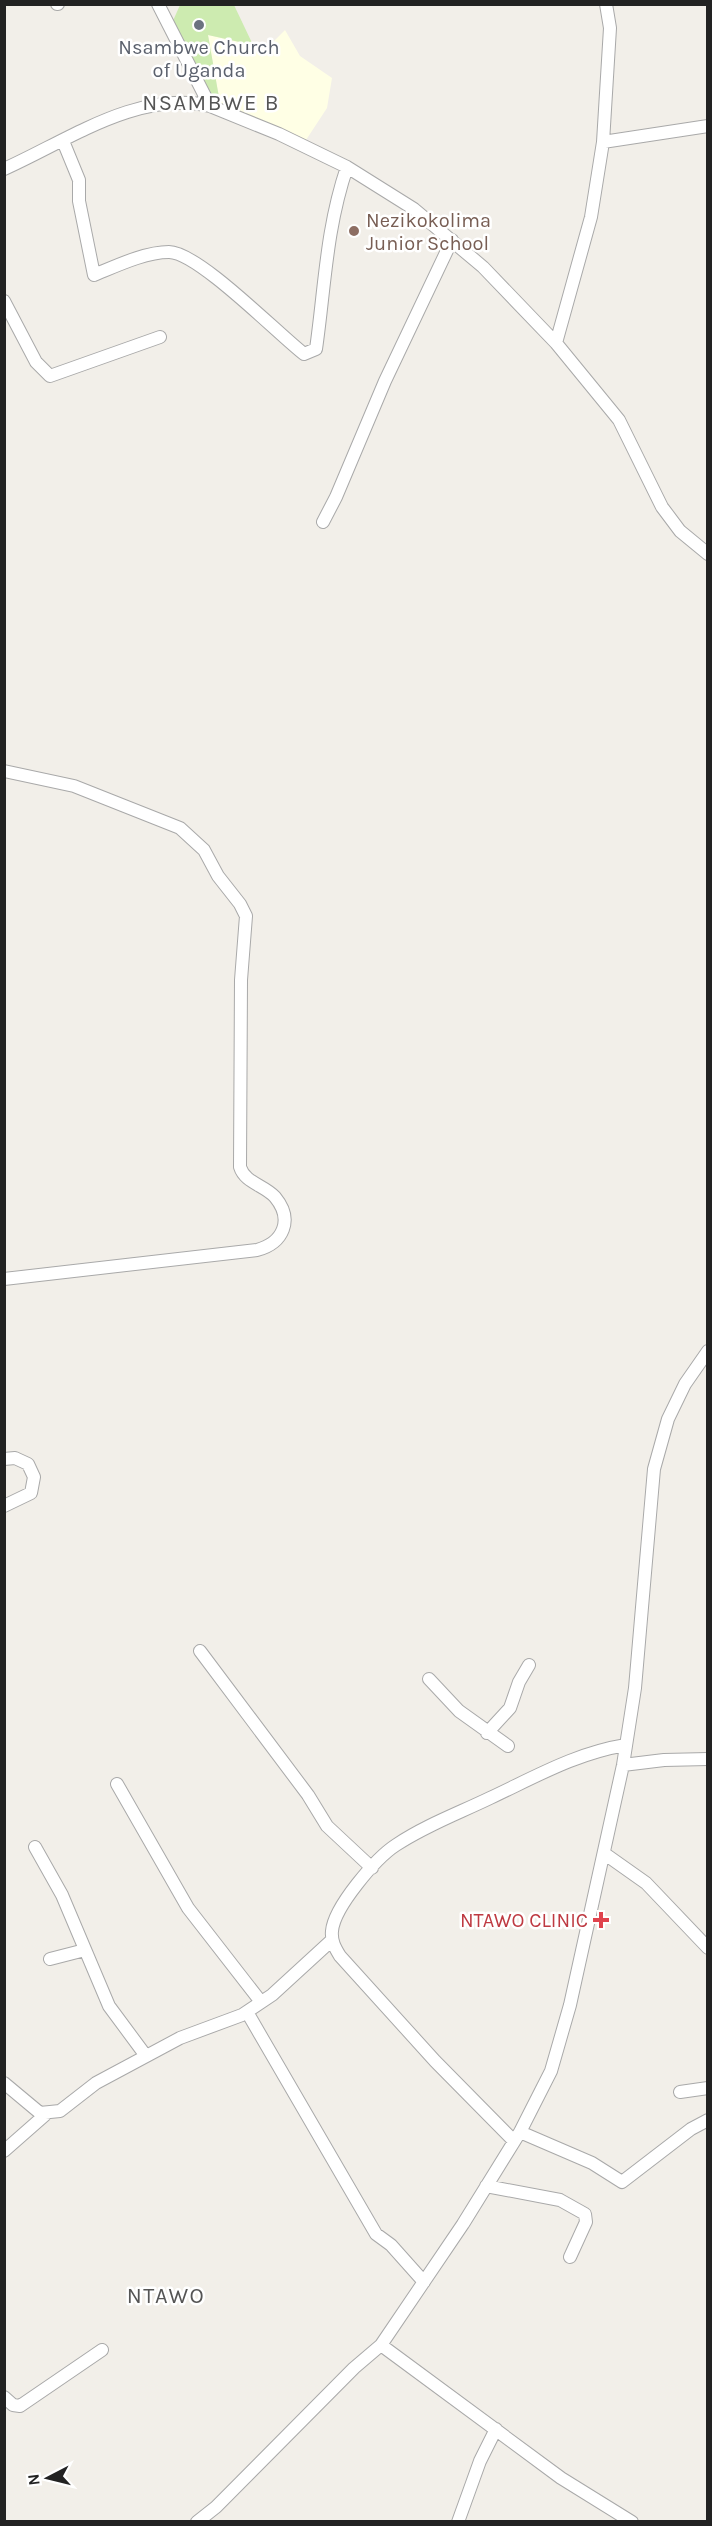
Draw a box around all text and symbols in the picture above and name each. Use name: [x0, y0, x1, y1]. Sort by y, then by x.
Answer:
marker: Nsambwe Church of Uganda: [192, 18, 206, 32]
place label: Nsambwe Church of Uganda: [118, 36, 280, 82]
district label: NSAMBWE B: [142, 90, 280, 116]
place label: Nezikokolima Junior School: [366, 209, 491, 255]
marker: Nezikokolima Junior School: [347, 224, 361, 238]
place label: NTAWO CLINIC: [460, 1909, 588, 1932]
marker: NTAWO CLINIC: [592, 1911, 610, 1929]
district label: NTAWO: [127, 2283, 205, 2309]
north arrow: [18, 2448, 78, 2508]
text: N: [23, 2473, 44, 2487]

